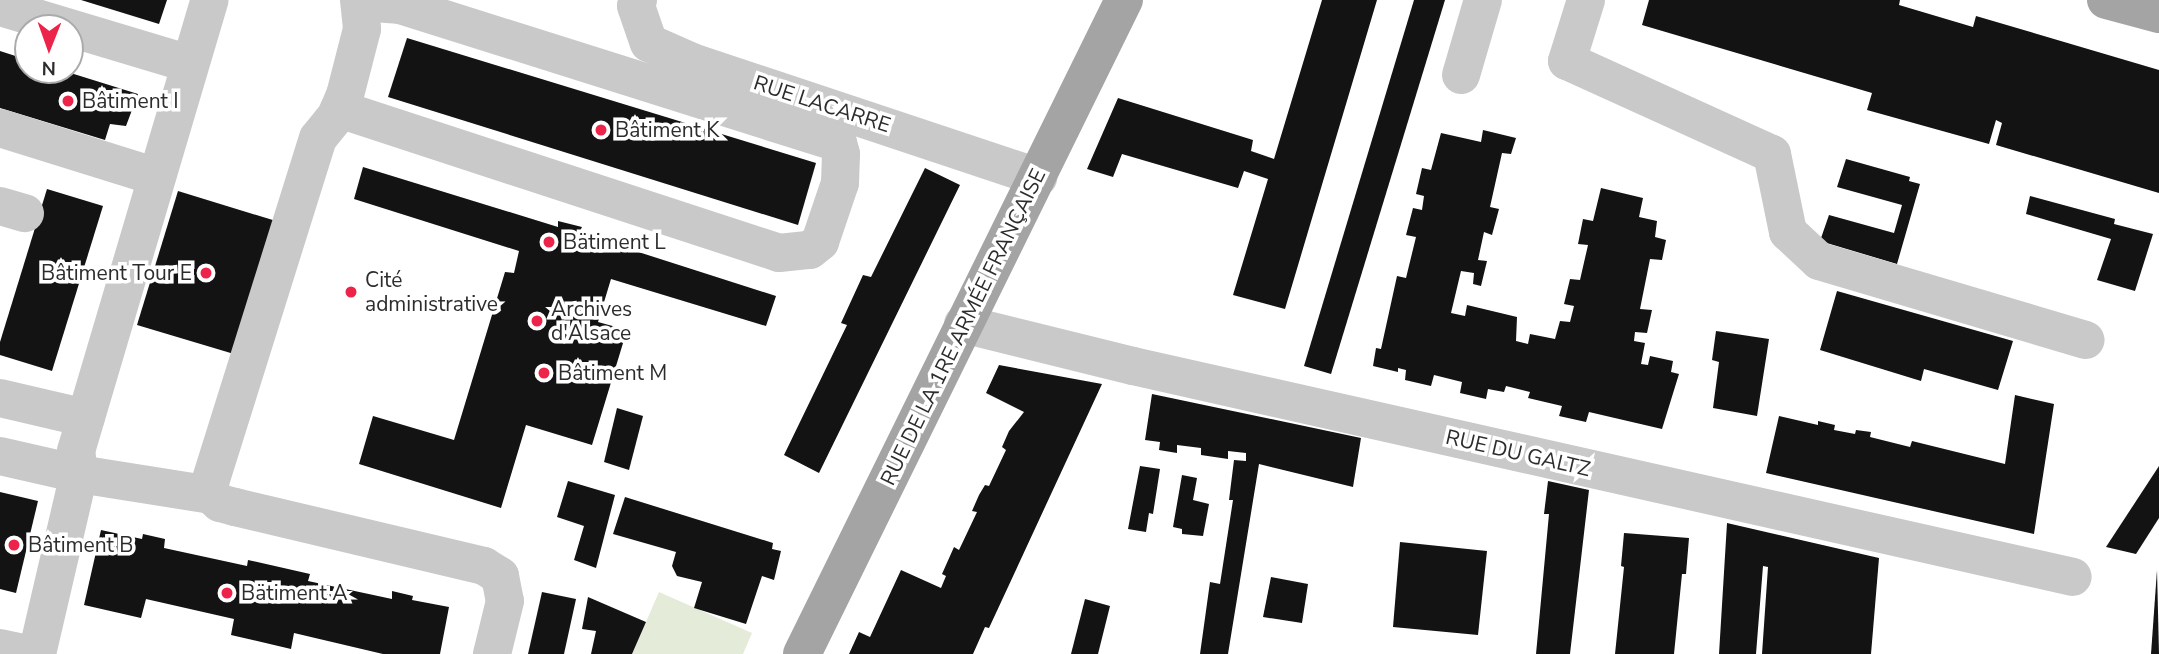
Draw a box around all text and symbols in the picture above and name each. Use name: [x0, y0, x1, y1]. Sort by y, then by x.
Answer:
north arrow: [14, 14, 84, 84]
text: N: [41, 55, 56, 81]
street label: RUE LACARRE: [750, 70, 894, 138]
place label: Bâtiment I: [82, 88, 179, 114]
marker: Bâtiment I: [60, 93, 76, 109]
place label: Bâtiment K: [615, 117, 719, 143]
marker: Bâtiment K: [593, 122, 609, 138]
street label: RUE DE LA 1RE ARMÉE FRANÇAISE: [875, 165, 1051, 489]
place label: Bätiment L: [563, 229, 666, 255]
marker: Bätiment L: [541, 234, 557, 250]
place label: Bâtiment Tour E: [41, 260, 192, 286]
marker: Bâtiment Tour E: [198, 265, 214, 281]
place label: Cité administrative: [365, 267, 498, 317]
marker: Cité administrative: [343, 284, 359, 300]
place label: Archives d'Alsace: [551, 296, 632, 346]
marker: Archives d'Alsace: [529, 313, 545, 329]
place label: Bâtiment M: [558, 360, 667, 386]
marker: Bâtiment M: [536, 365, 552, 381]
street label: RUE DU GALTZ: [1443, 424, 1593, 482]
place label: Bâtiment B: [28, 532, 134, 558]
marker: Bâtiment B: [6, 537, 22, 553]
place label: Bätiment A: [241, 580, 348, 606]
marker: Bätiment A: [219, 585, 235, 601]

